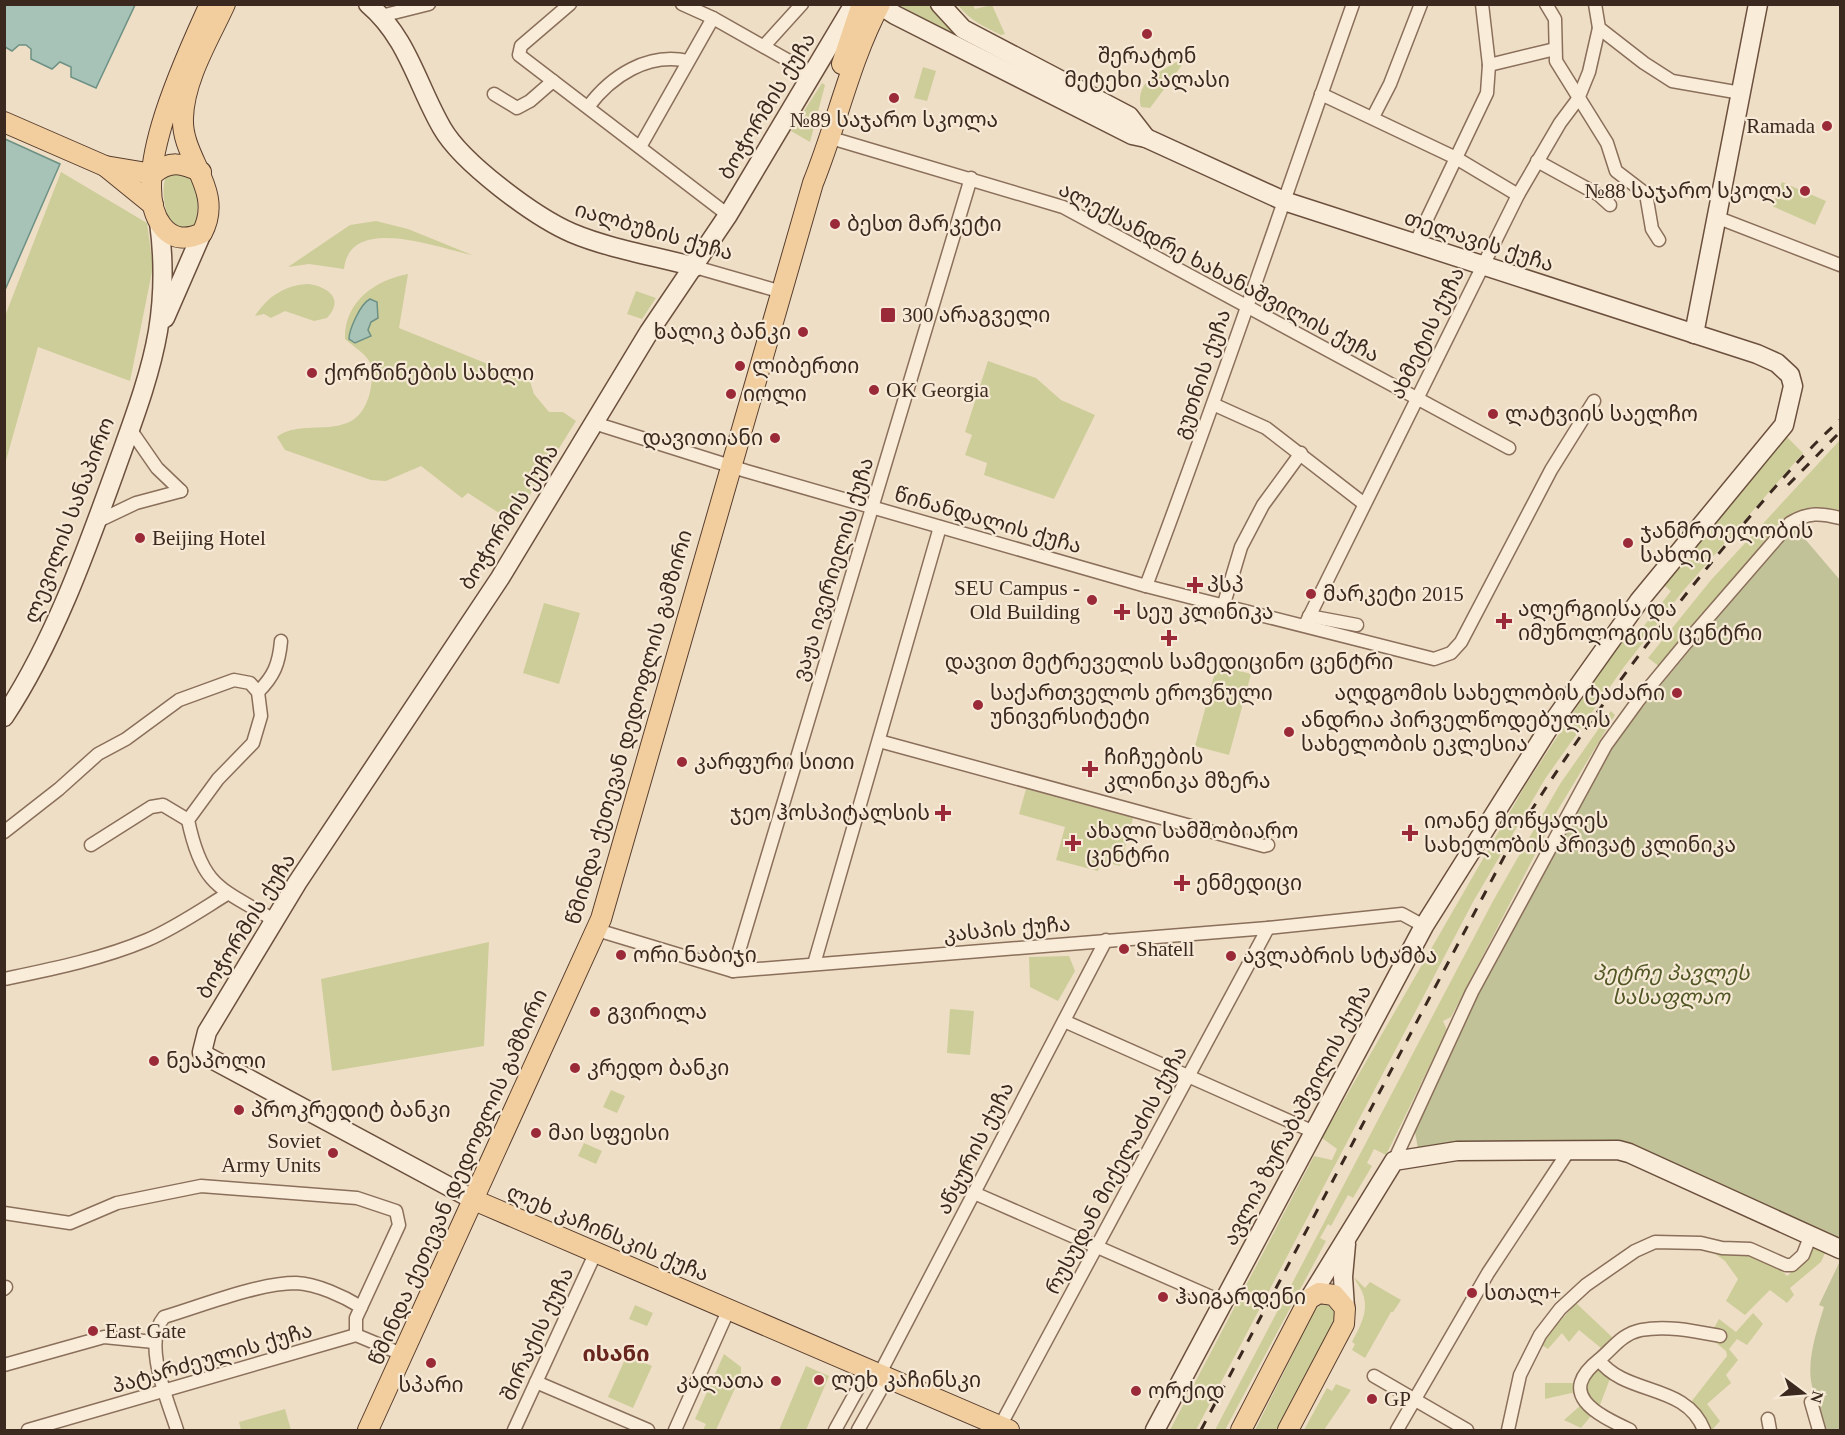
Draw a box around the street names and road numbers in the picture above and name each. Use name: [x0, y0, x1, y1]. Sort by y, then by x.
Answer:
street label: ბოჭორმის ქუჩა: [714, 28, 820, 184]
street label: ალექსანდრე ხახანაშვილის ქუჩა: [1054, 177, 1383, 368]
street label: იალბუზის ქუჩა: [572, 197, 736, 266]
street label: თელავის ქუჩა: [1401, 206, 1557, 277]
street label: ახმეტის ქუჩა: [1385, 263, 1469, 403]
street label: გუთნის ქუჩა: [1169, 306, 1235, 442]
street label: ლევილის სანაპირო: [19, 414, 120, 627]
street label: ბოჭორმის ქუჩა: [455, 440, 563, 594]
street label: ვაჟა ივერიელის ქუჩა: [788, 454, 879, 684]
street label: წინანდალის ქუჩა: [891, 482, 1084, 559]
street label: წმინდა ქეთევან დედოფლის გამზირი: [561, 527, 698, 927]
street label: ბოჭორმის ქუჩა: [192, 849, 300, 1003]
street label: კასპის ქუჩა: [943, 911, 1071, 947]
street label: ავლიპ ზურაბაშვილის ქუჩა: [1218, 981, 1377, 1250]
street label: წმინდა ქეთევან დედოფლის გამზირი: [364, 985, 553, 1369]
street label: რუსუდან მიქელაძის ქუჩა: [1040, 1042, 1193, 1299]
street label: აწყურის ქუჩა: [931, 1078, 1019, 1218]
street label: ლეხ კაჩინსკის ქუჩა: [503, 1180, 713, 1287]
street label: შირაქის ქუჩა: [496, 1264, 578, 1404]
street label: პატარძეულის ქუჩა: [109, 1318, 315, 1399]

